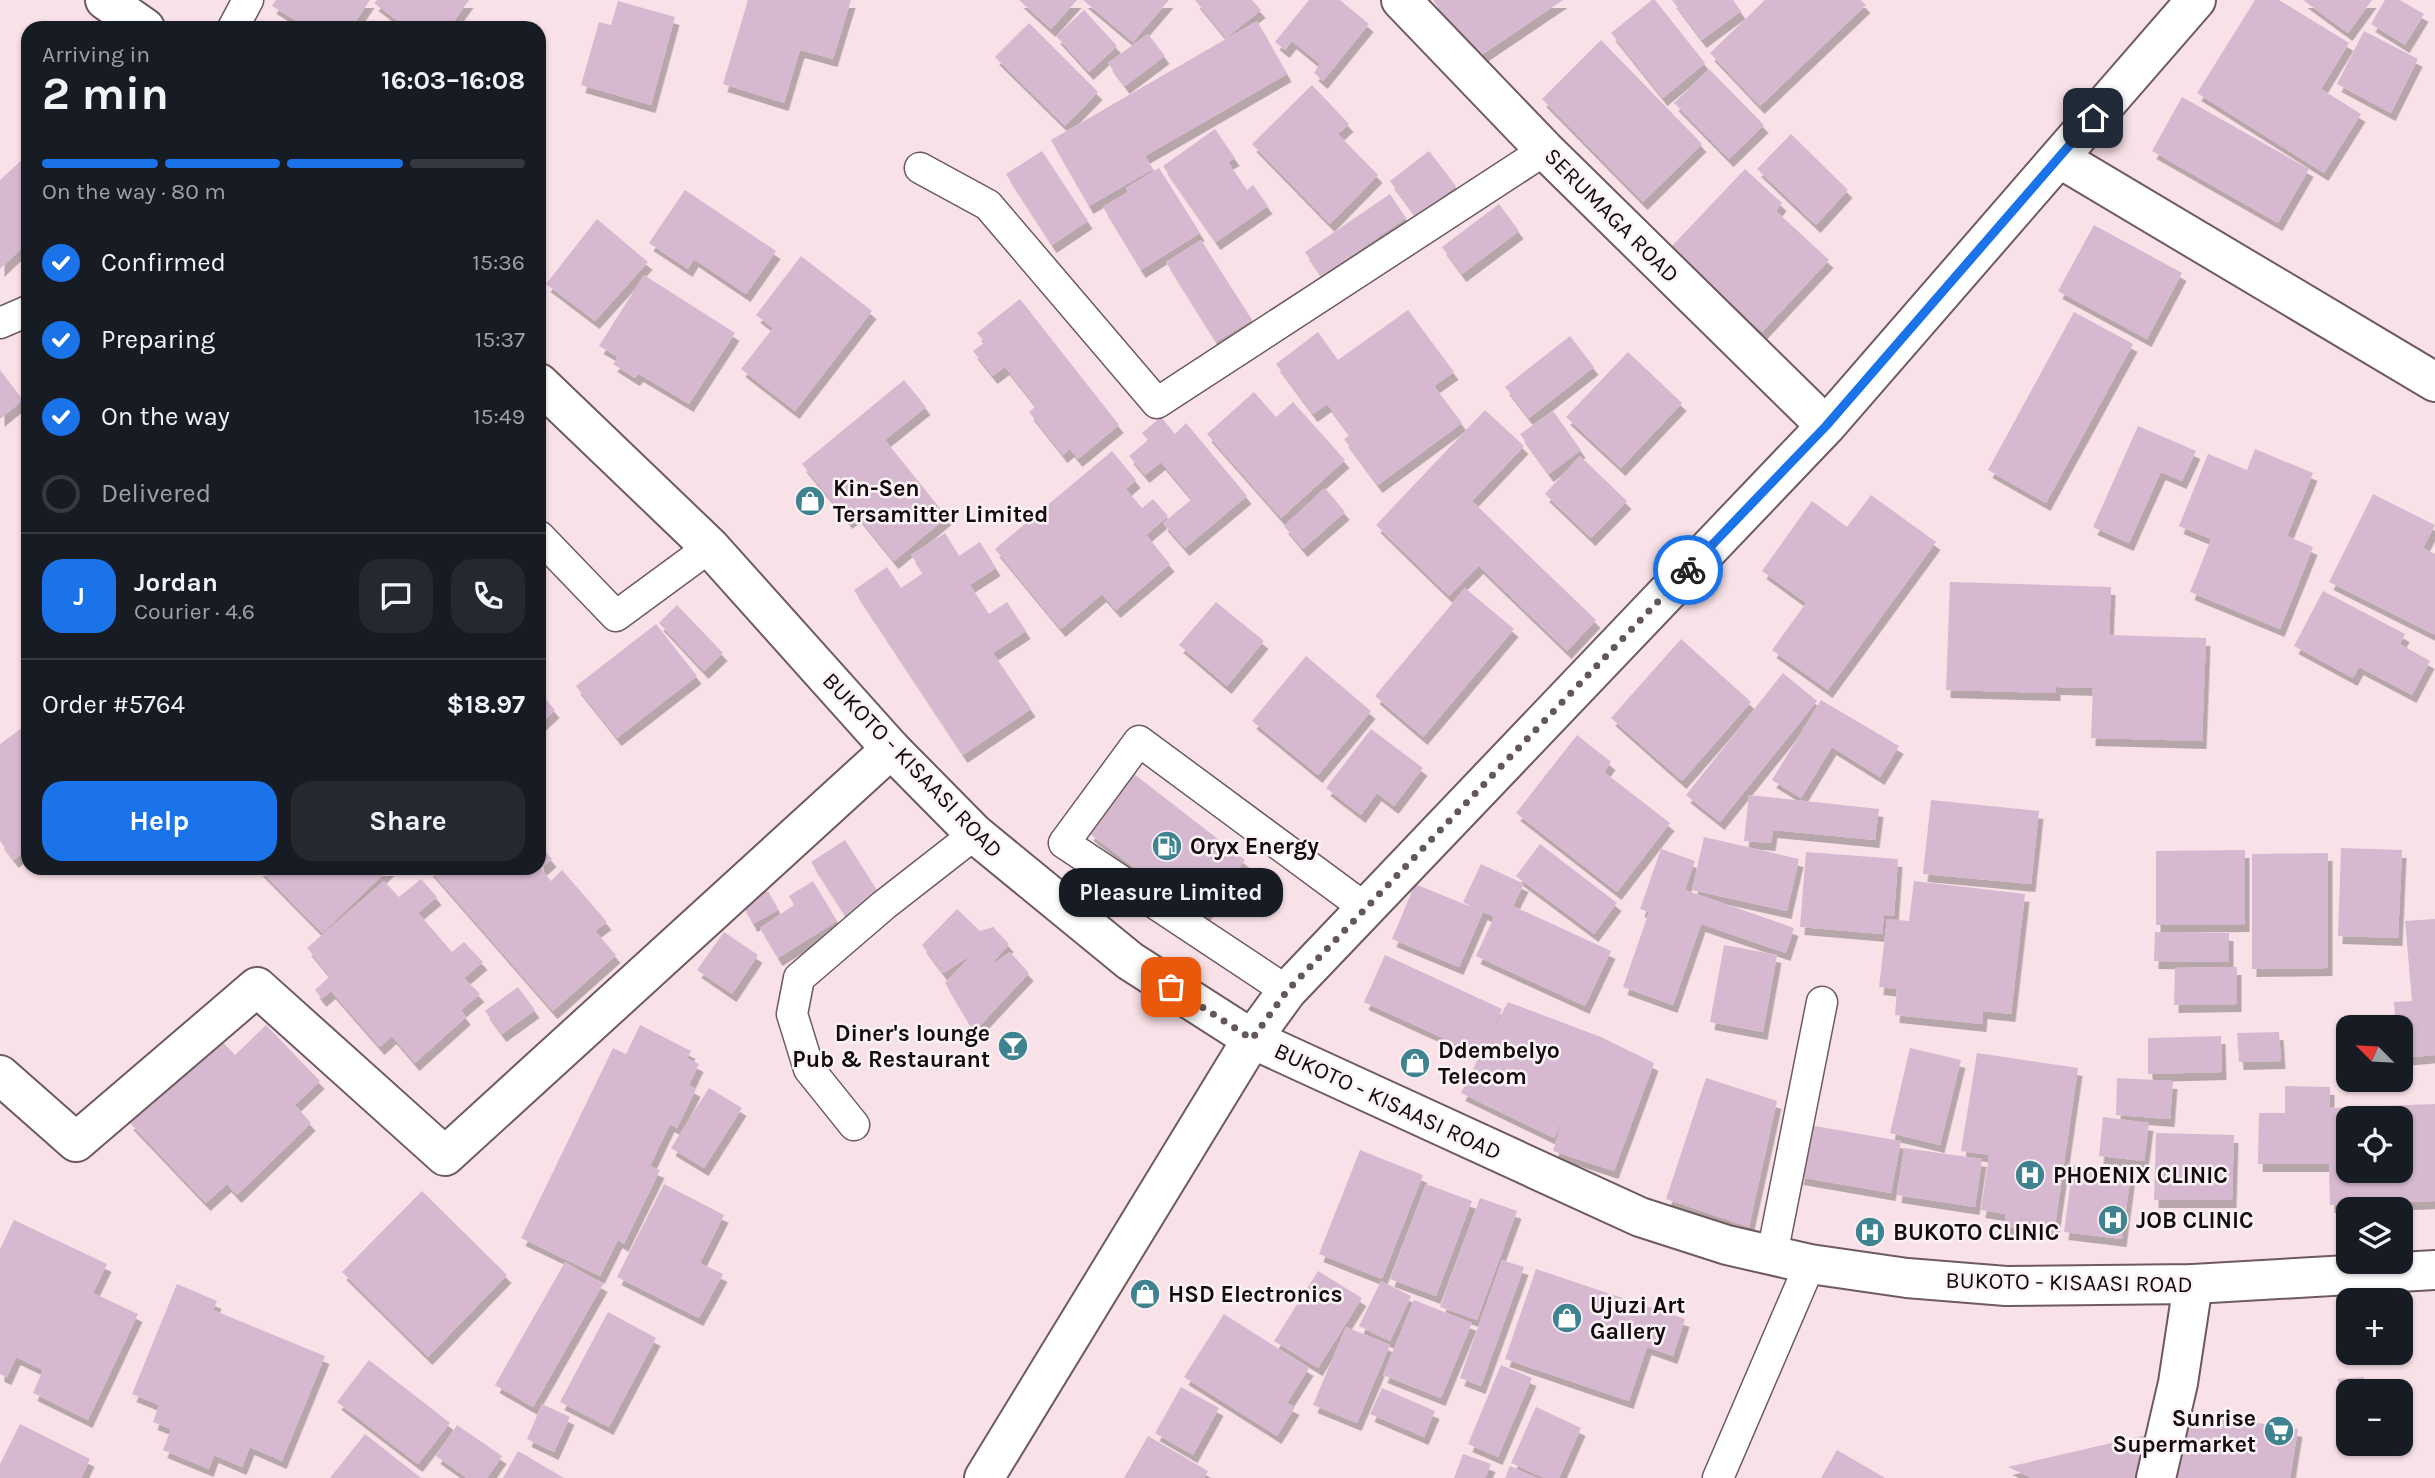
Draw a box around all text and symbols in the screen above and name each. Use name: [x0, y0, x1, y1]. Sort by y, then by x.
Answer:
text: Arriving in: [42, 41, 150, 68]
text: 16:03–16:08: [381, 65, 525, 96]
text: 2 min: [42, 67, 169, 121]
pin: [2063, 88, 2123, 148]
icon: home: [2074, 99, 2112, 137]
street label: SERUMAGA ROAD: [1539, 142, 1685, 288]
text: On the way · 80 m: [42, 178, 226, 205]
icon: check: [42, 244, 80, 282]
text: Confirmed: [101, 247, 226, 278]
text: 15:36: [472, 249, 525, 276]
icon: check: [42, 321, 80, 359]
text: Preparing: [101, 324, 215, 355]
text: 15:37: [475, 326, 525, 353]
icon: check: [42, 398, 80, 436]
text: On the way: [101, 401, 230, 432]
text: 15:49: [473, 403, 525, 430]
place label: Kin-Sen Tersamitter Limited: [833, 475, 1048, 528]
text: Delivered: [101, 478, 211, 509]
shop icon: Kin-Sen Tersamitter Limited: [793, 484, 827, 518]
courier: [1653, 535, 1723, 605]
icon: bike: [1669, 551, 1707, 589]
button: chat: [359, 559, 433, 633]
button: phone: [451, 559, 525, 633]
text: Jordan: [134, 567, 218, 598]
text: J: [73, 581, 85, 612]
text: Courier · 4.6: [134, 598, 255, 625]
street label: BUKOTO - KISAASI ROAD: [817, 667, 1008, 864]
text: Order #5764: [42, 689, 185, 720]
text: $18.97: [447, 689, 525, 720]
button: Help: [42, 781, 277, 861]
button: Share: [291, 781, 525, 861]
fuel station icon: Oryx Energy: [1150, 829, 1184, 863]
place label: Oryx Energy: [1190, 833, 1319, 860]
callout: Pleasure Limited: [1059, 868, 1283, 917]
text: Pleasure Limited: [1079, 879, 1263, 906]
pin: [1141, 957, 1201, 1017]
icon: bag: [1152, 968, 1190, 1006]
north arrow: [2336, 1015, 2413, 1092]
map controls: [2336, 1015, 2413, 1456]
place label: Diner's lounge Pub & Restaurant: [792, 1020, 990, 1073]
bar icon: Diner's lounge Pub & Restaurant: [996, 1029, 1030, 1063]
street label: BUKOTO - KISAASI ROAD: [1270, 1037, 1506, 1166]
place label: Ddembelyo Telecom: [1438, 1037, 1560, 1090]
shop icon: Ddembelyo Telecom: [1398, 1046, 1432, 1080]
button: locate: [2336, 1106, 2413, 1183]
hospital icon: PHOENIX CLINIC: [2013, 1158, 2047, 1192]
place label: PHOENIX CLINIC: [2053, 1162, 2228, 1189]
button: layers: [2336, 1197, 2413, 1274]
hospital icon: JOB CLINIC: [2096, 1203, 2130, 1237]
place label: JOB CLINIC: [2136, 1207, 2254, 1234]
hospital icon: BUKOTO CLINIC: [1853, 1215, 1887, 1249]
place label: BUKOTO CLINIC: [1893, 1219, 2059, 1246]
street label: BUKOTO - KISAASI ROAD: [1945, 1267, 2193, 1298]
shop icon: HSD Electronics: [1128, 1277, 1162, 1311]
place label: HSD Electronics: [1168, 1281, 1343, 1308]
button: +: [2336, 1288, 2413, 1365]
place label: Ujuzi Art Gallery: [1590, 1292, 1685, 1345]
shop icon: Ujuzi Art Gallery: [1550, 1301, 1584, 1335]
button: −: [2336, 1379, 2413, 1456]
place label: Sunrise Supermarket: [2112, 1405, 2256, 1458]
supermarket icon: Sunrise Supermarket: [2262, 1414, 2296, 1448]

